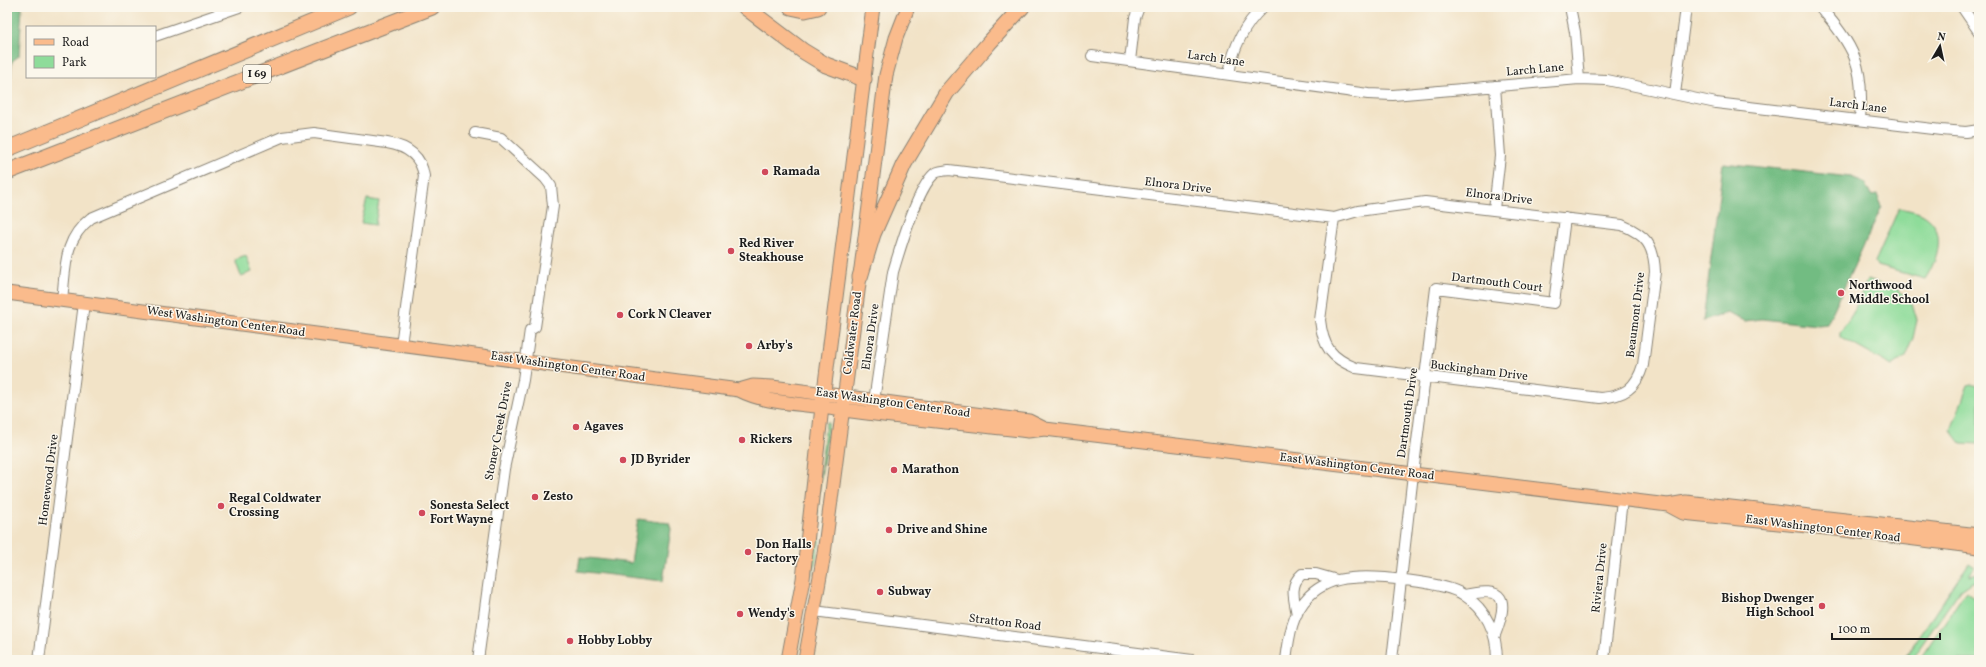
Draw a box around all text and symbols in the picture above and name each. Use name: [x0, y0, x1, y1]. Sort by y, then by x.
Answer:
legend: [26, 26, 156, 78]
north arrow: [1920, 26, 1960, 66]
text: N: [1936, 30, 1946, 46]
text: Road: [62, 35, 89, 51]
street label: Larch Lane: [1186, 47, 1246, 71]
text: Park: [62, 55, 87, 71]
street label: Larch Lane: [1505, 59, 1565, 80]
road number: I 69: [243, 65, 271, 83]
street label: Larch Lane: [1828, 95, 1888, 118]
place label: Ramada: [773, 164, 820, 180]
marker: Ramada: [760, 167, 770, 177]
street label: Elnora Drive: [1144, 174, 1213, 198]
street label: Elnora Drive: [1465, 185, 1534, 209]
place label: Red River Steakhouse: [739, 236, 804, 266]
marker: Red River Steakhouse: [726, 246, 736, 256]
street label: Dartmouth Court: [1450, 269, 1544, 297]
street label: Beaumont Drive: [1623, 271, 1649, 359]
place label: Northwood Middle School: [1849, 278, 1929, 308]
marker: Northwood Middle School: [1836, 288, 1846, 298]
street label: Coldwater Road: [840, 290, 866, 376]
street label: Elnora Drive: [858, 302, 884, 371]
street label: West Washington Center Road: [146, 303, 306, 341]
place label: Cork N Cleaver: [628, 307, 712, 323]
marker: Cork N Cleaver: [615, 310, 625, 320]
place label: Arby's: [757, 338, 793, 354]
marker: Arby's: [744, 341, 754, 351]
street label: East Washington Center Road: [490, 348, 647, 386]
street label: Buckingham Drive: [1429, 357, 1529, 385]
street label: Dartmouth Drive: [1394, 367, 1422, 459]
street label: Stoney Creek Drive: [482, 380, 517, 482]
street label: East Washington Center Road: [815, 384, 972, 422]
place label: Agaves: [584, 419, 624, 435]
marker: Agaves: [571, 422, 581, 432]
place label: Rickers: [750, 432, 793, 448]
street label: Homewood Drive: [35, 433, 63, 527]
marker: Rickers: [737, 435, 747, 445]
street label: East Washington Center Road: [1279, 450, 1436, 484]
place label: JD Byrider: [630, 452, 691, 468]
marker: JD Byrider: [618, 455, 628, 465]
place label: Marathon: [902, 462, 959, 478]
marker: Marathon: [889, 465, 899, 475]
place label: Zesto: [543, 489, 573, 505]
place label: Regal Coldwater Crossing: [229, 491, 321, 521]
marker: Zesto: [530, 492, 540, 502]
place label: Sonesta Select Fort Wayne: [430, 498, 510, 528]
marker: Regal Coldwater Crossing: [216, 501, 226, 511]
marker: Sonesta Select Fort Wayne: [417, 508, 427, 518]
street label: East Washington Center Road: [1745, 512, 1902, 546]
place label: Drive and Shine: [897, 522, 987, 538]
marker: Drive and Shine: [884, 525, 894, 535]
place label: Don Halls Factory: [756, 537, 812, 567]
street label: Riviera Drive: [1588, 542, 1612, 614]
marker: Don Halls Factory: [743, 547, 753, 557]
place label: Subway: [888, 584, 932, 600]
marker: Subway: [875, 587, 885, 597]
place label: Bishop Dwenger High School: [1721, 591, 1814, 621]
marker: Bishop Dwenger High School: [1817, 601, 1827, 611]
place label: Wendy's: [748, 606, 795, 622]
marker: Wendy's: [735, 609, 745, 619]
street label: Stratton Road: [968, 611, 1042, 635]
scale bar: [1832, 615, 1940, 641]
text: 100 m: [1838, 622, 1871, 638]
place label: Hobby Lobby: [578, 633, 652, 649]
marker: Hobby Lobby: [565, 636, 575, 646]

